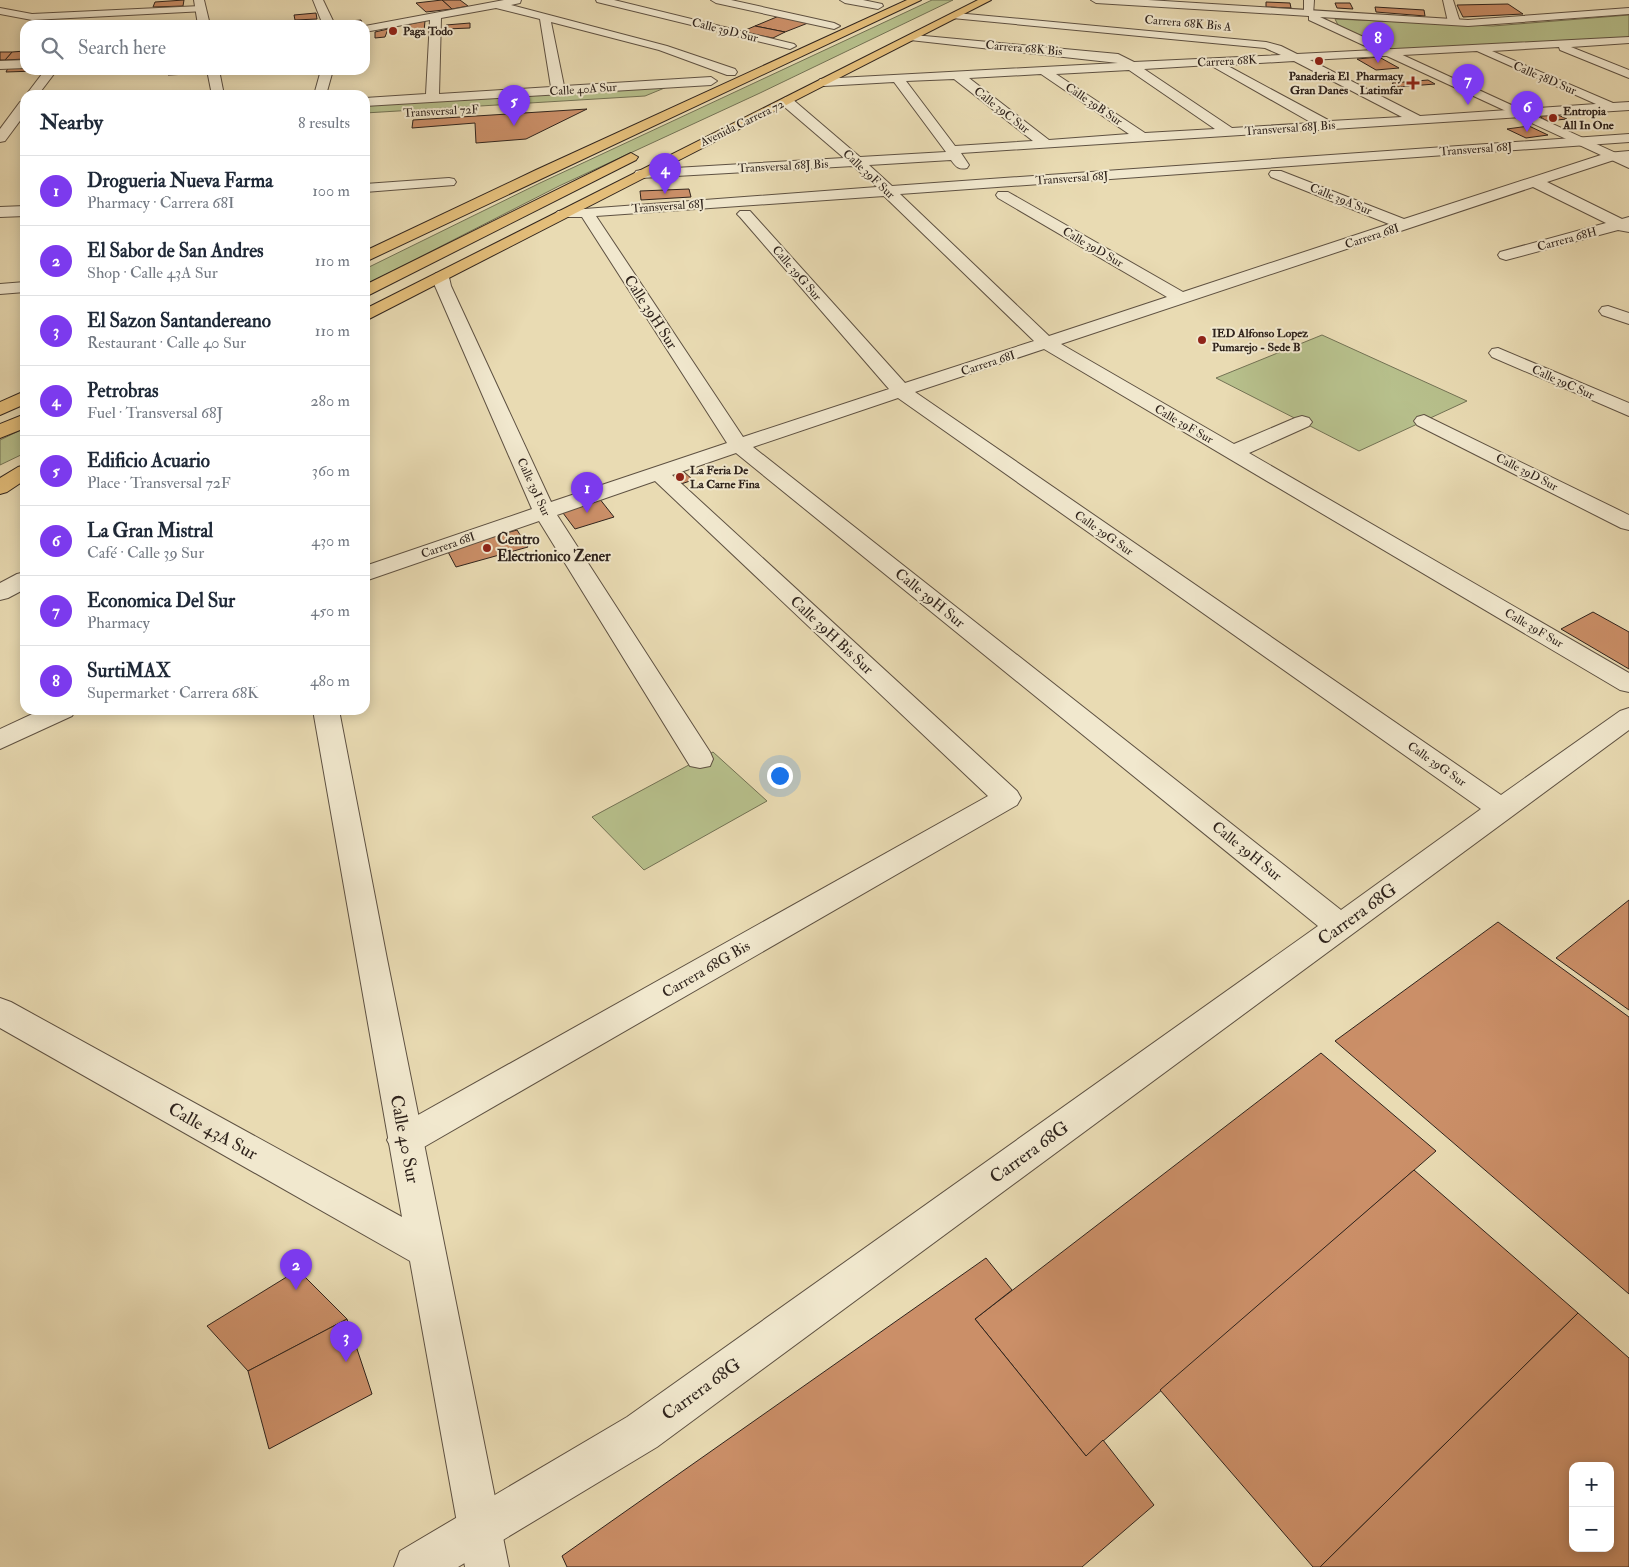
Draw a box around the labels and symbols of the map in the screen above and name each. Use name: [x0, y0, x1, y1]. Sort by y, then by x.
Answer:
street label: Carrera 68K Bis A: [1144, 12, 1233, 35]
street label: Calle 39D Sur: [690, 15, 760, 46]
pin: 8: [1362, 22, 1394, 63]
place label: Paga Todo: [403, 24, 453, 39]
marker: Paga Todo: [387, 25, 399, 37]
street label: Carrera 68K Bis: [985, 38, 1063, 59]
street label: Carrera 68K: [1197, 52, 1258, 71]
marker: Panaderia El Gran Danes: [1313, 55, 1325, 67]
street label: Calle 38D Sur: [1511, 58, 1579, 99]
pin: 7: [1452, 64, 1484, 105]
place label: Panaderia El Gran Danes: [1289, 69, 1350, 98]
place label: Pharmacy Latimfar: [1356, 69, 1404, 98]
marker: Pharmacy Latimfar: [1407, 77, 1419, 89]
street label: Calle 40A Sur: [549, 80, 618, 99]
street label: Calle 39B Sur: [1062, 80, 1126, 129]
street label: Calle 39C Sur: [971, 84, 1033, 137]
pin: 5: [498, 85, 530, 126]
pin: 6: [1511, 91, 1543, 132]
street label: Avenida Carrera 72: [697, 97, 787, 151]
street label: Transversal 72F: [403, 102, 480, 121]
place label: Entropia All In One: [1562, 104, 1615, 133]
marker: Entropia All In One: [1547, 112, 1559, 124]
street label: Transversal 68J Bis: [1244, 118, 1336, 139]
street label: Transversal 68J: [1439, 139, 1513, 160]
street label: Calle 39F Sur: [840, 147, 898, 203]
pin: 4: [649, 153, 681, 194]
street label: Transversal 68J Bis: [737, 157, 829, 176]
street label: Transversal 68J: [1035, 168, 1109, 189]
street label: Calle 39A Sur: [1308, 180, 1374, 219]
street label: Transversal 68J: [631, 196, 705, 217]
street label: Carrera 68I: [1343, 221, 1401, 252]
street label: Calle 39D Sur: [1060, 224, 1126, 271]
street label: Carrera 68H: [1536, 224, 1599, 255]
street label: Calle 39G Sur: [769, 243, 825, 304]
street label: Calle 39H Sur: [620, 272, 682, 353]
place label: IED Alfonso Lopez Pumarejo - Sede B: [1212, 326, 1308, 355]
marker: IED Alfonso Lopez Pumarejo - Sede B: [1196, 334, 1208, 346]
street label: Carrera 68I: [959, 348, 1017, 379]
street label: Calle 39C Sur: [1529, 362, 1597, 403]
street label: Calle 39F Sur: [1152, 402, 1216, 448]
street label: Calle 39D Sur: [1493, 450, 1561, 495]
street label: Calle 39I Sur: [513, 456, 554, 519]
place label: La Feria De La Carne Fina: [690, 463, 761, 492]
marker: La Feria De La Carne Fina: [674, 471, 686, 483]
pin: 1: [571, 472, 603, 513]
street label: Calle 39G Sur: [1072, 508, 1136, 559]
street label: Carrera 68I: [419, 529, 477, 562]
place label: Centro Electrionico Zener: [497, 530, 611, 566]
marker: Centro Electrionico Zener: [481, 542, 493, 554]
street label: Calle 39H Sur: [891, 564, 969, 633]
street label: Calle 39H Bis Sur: [786, 592, 877, 679]
street label: Calle 39F Sur: [1502, 606, 1566, 652]
street label: Calle 39G Sur: [1405, 739, 1469, 790]
your location: [767, 763, 793, 789]
street label: Calle 39H Sur: [1208, 817, 1286, 886]
street label: Carrera 68G: [1313, 878, 1401, 951]
street label: Carrera 68G Bis: [659, 937, 754, 1002]
street label: Calle 40 Sur: [385, 1093, 424, 1186]
street label: Calle 43A Sur: [164, 1097, 262, 1166]
street label: Carrera 68G: [985, 1116, 1073, 1189]
pin: 2: [280, 1249, 312, 1290]
pin: 3: [330, 1321, 362, 1362]
street label: Carrera 68G: [657, 1353, 745, 1426]

